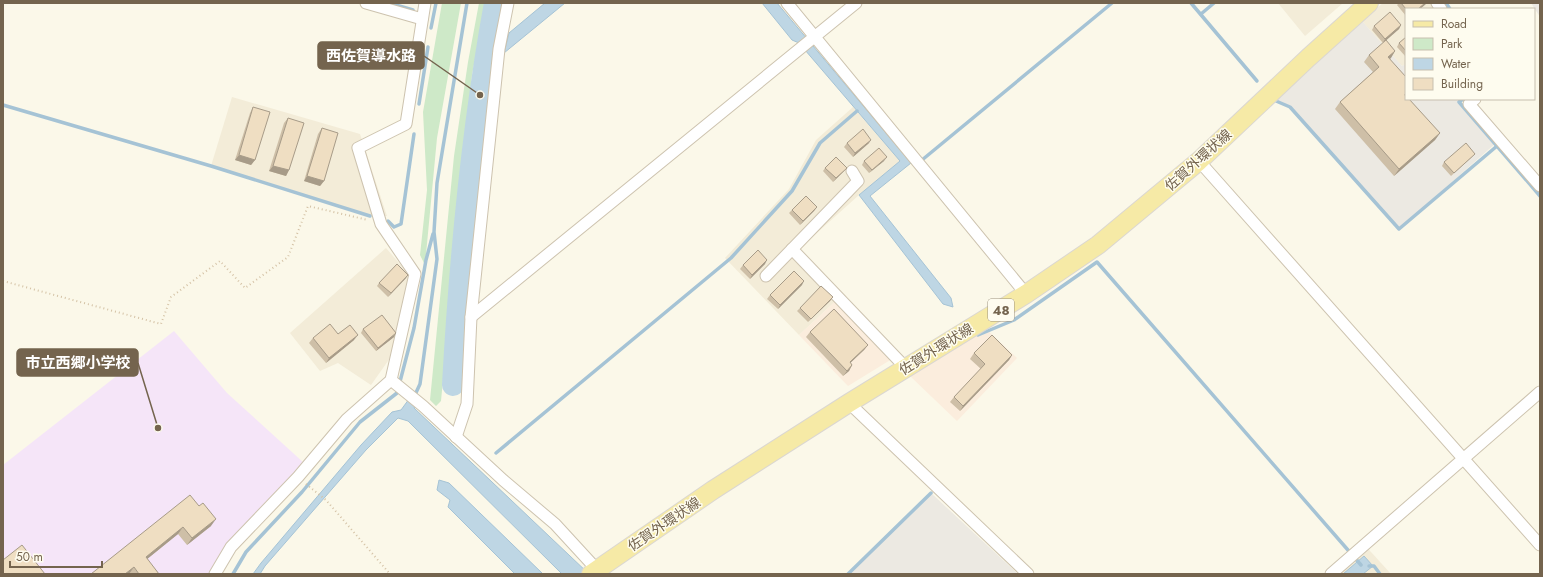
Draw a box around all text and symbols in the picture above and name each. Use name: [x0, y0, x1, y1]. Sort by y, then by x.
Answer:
legend: [1405, 8, 1535, 100]
text: Road: [1441, 15, 1467, 33]
text: Park: [1441, 35, 1463, 53]
callout: 西佐賀導水路: [318, 42, 424, 69]
text: 西佐賀導水路: [326, 45, 416, 67]
text: Water: [1441, 55, 1472, 73]
text: Building: [1441, 75, 1483, 93]
street label: 佐賀外環状線: [1160, 124, 1236, 196]
road number: 48: [988, 299, 1014, 321]
street label: 佐賀外環状線: [895, 318, 977, 380]
callout: 市立西郷小学校: [17, 349, 138, 376]
text: 市立西郷小学校: [25, 352, 131, 374]
street label: 佐賀外環状線: [624, 492, 704, 556]
scale bar: [10, 543, 102, 569]
text: 50 m: [16, 548, 43, 566]

